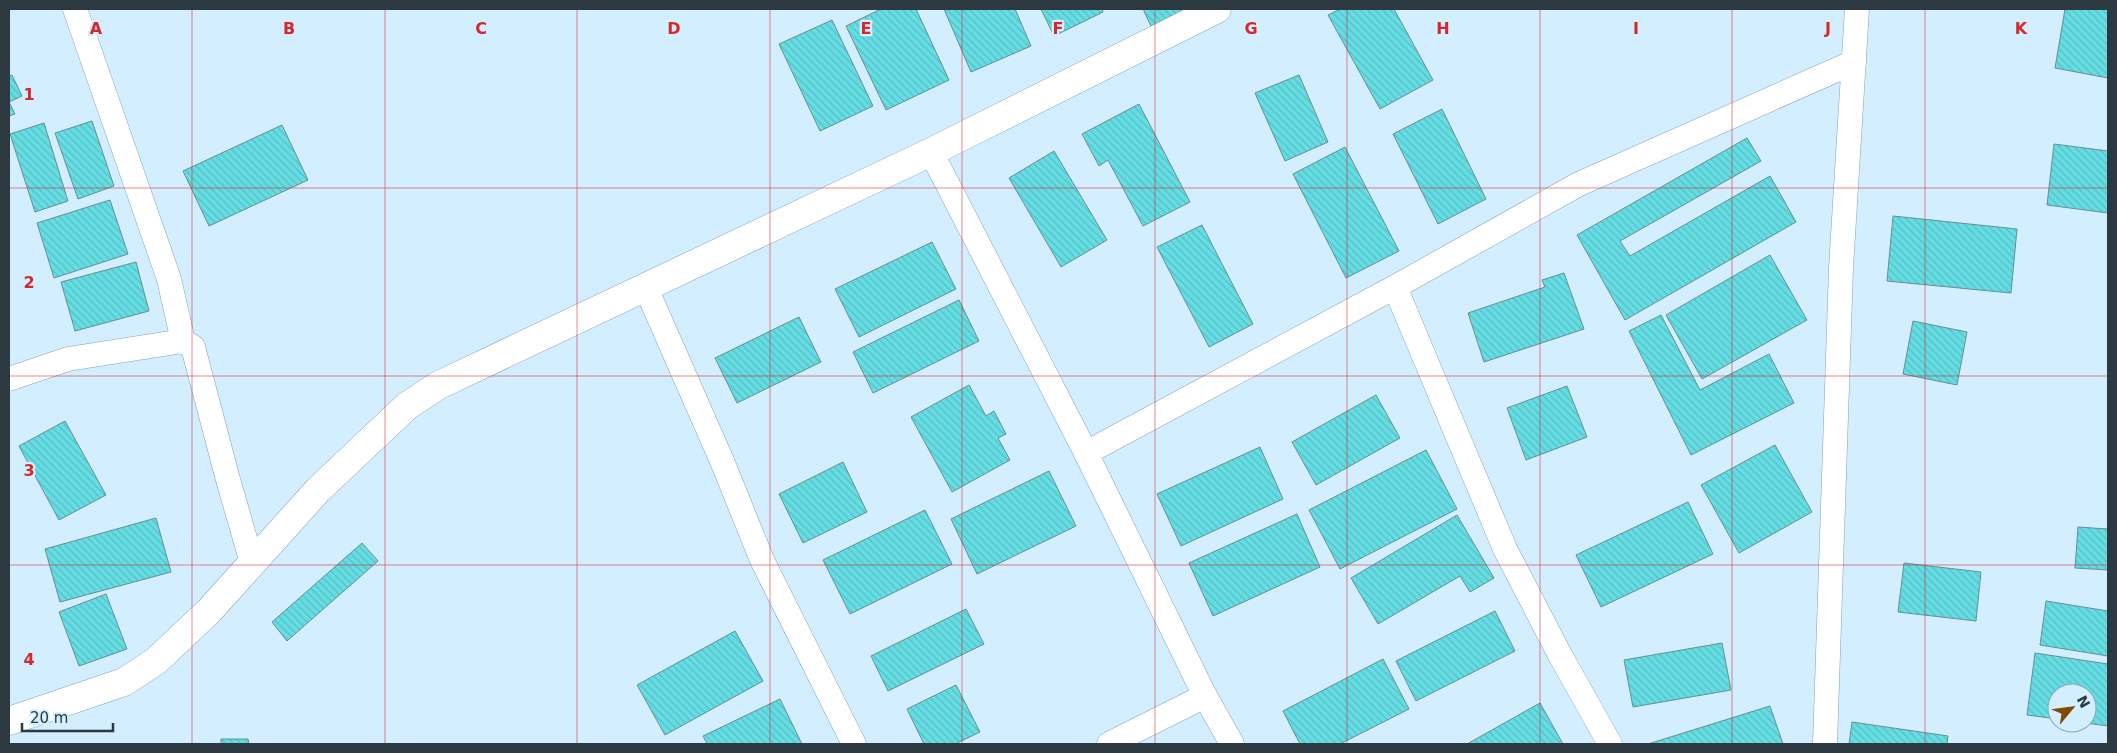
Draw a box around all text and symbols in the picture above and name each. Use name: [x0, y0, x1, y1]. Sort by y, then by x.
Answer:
text: A: [90, 19, 103, 38]
text: B: [283, 19, 295, 38]
text: C: [475, 19, 487, 38]
text: D: [667, 19, 681, 38]
text: E: [861, 19, 871, 38]
text: F: [1053, 19, 1063, 38]
text: G: [1244, 19, 1258, 38]
text: H: [1436, 19, 1450, 38]
text: I: [1633, 19, 1639, 38]
text: J: [1824, 19, 1831, 38]
text: K: [2015, 19, 2028, 38]
text: 1: [23, 85, 35, 104]
text: 2: [23, 273, 35, 292]
text: 3: [23, 461, 35, 480]
text: 4: [23, 650, 35, 669]
north arrow: [2047, 683, 2097, 733]
text: N: [2074, 693, 2093, 711]
scale bar: [22, 700, 114, 732]
text: 20 m: [30, 709, 68, 727]

